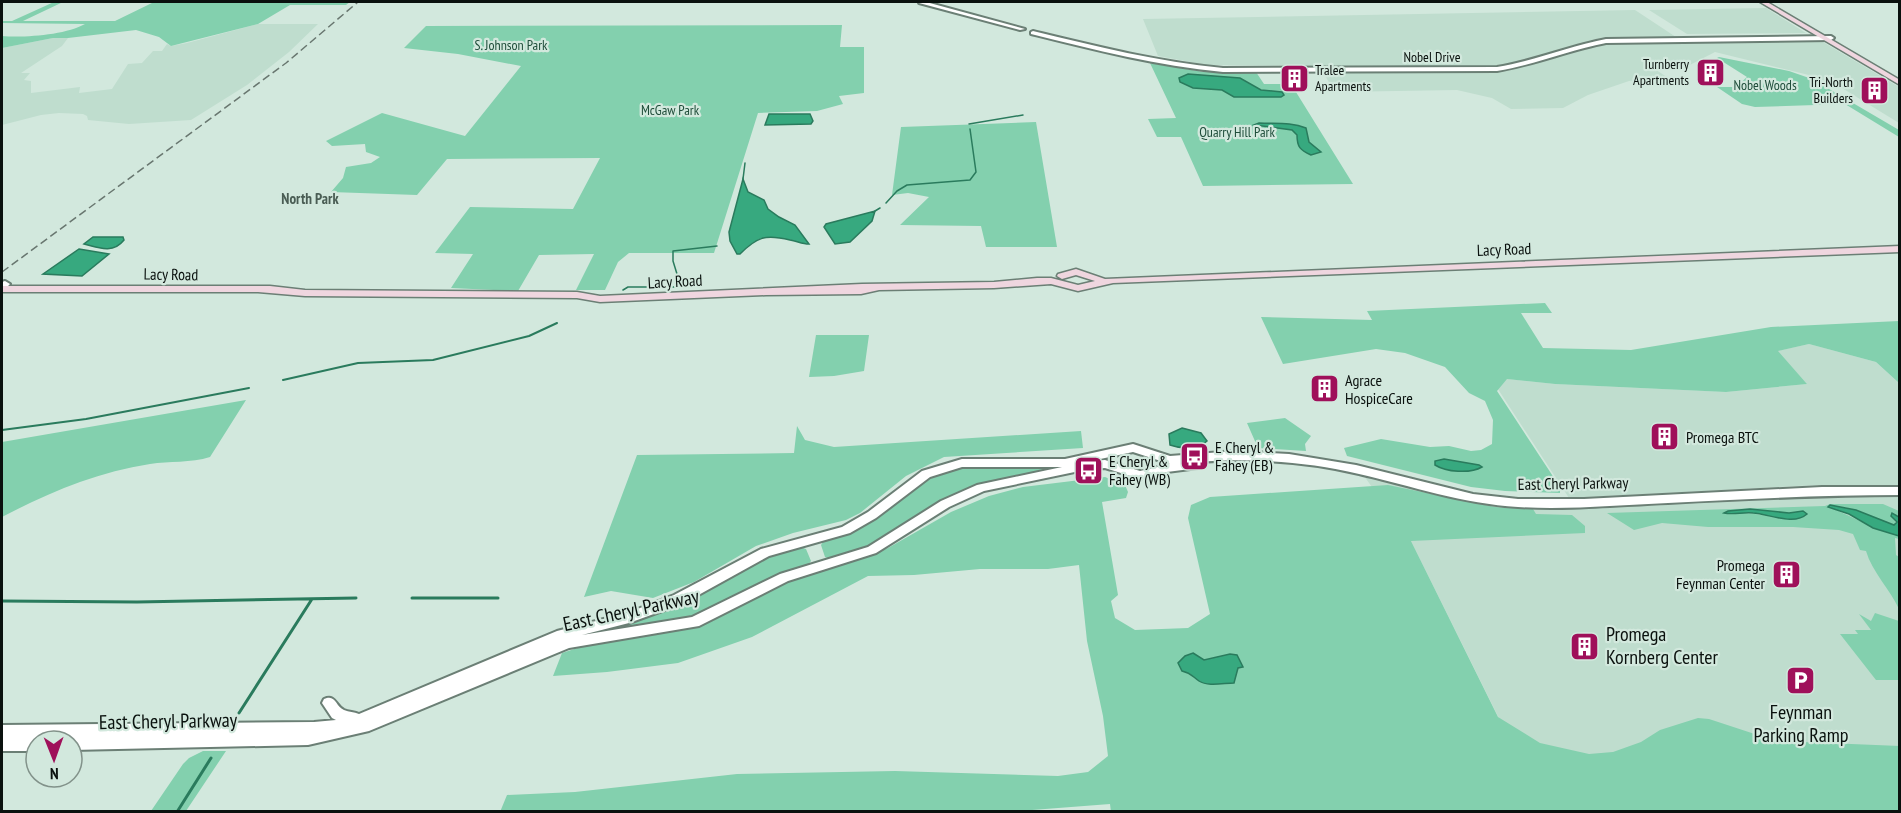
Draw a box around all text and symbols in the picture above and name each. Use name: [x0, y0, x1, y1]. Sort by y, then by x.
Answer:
park label: S. Johnson Park: [475, 36, 548, 54]
street label: Nobel Drive: [1403, 48, 1461, 66]
place label: Turnberry Apartments: [1633, 55, 1690, 89]
building icon: Turnberry Apartments: [1694, 56, 1726, 88]
place label: Tralee Apartments: [1315, 61, 1371, 95]
building icon: Tralee Apartments: [1278, 62, 1310, 94]
place label: Tri-North Builders: [1809, 73, 1853, 107]
building icon: Tri-North Builders: [1858, 74, 1890, 106]
park label: Nobel Woods: [1733, 76, 1797, 94]
park label: McGaw Park: [641, 101, 700, 119]
park label: Quarry Hill Park: [1199, 123, 1275, 141]
district label: North Park: [281, 189, 339, 208]
street label: Lacy Road: [1476, 238, 1532, 260]
street label: Lacy Road: [144, 264, 199, 284]
street label: Lacy Road: [647, 270, 703, 292]
place label: Agrace HospiceCare: [1345, 370, 1413, 408]
building icon: Agrace HospiceCare: [1308, 373, 1340, 405]
building icon: Promega BTC: [1649, 421, 1681, 453]
place label: Promega BTC: [1686, 427, 1759, 447]
place label: E Cheryl & Fahey (EB): [1215, 437, 1274, 475]
bus stop icon: E Cheryl & Fahey (EB): [1178, 440, 1210, 472]
place label: E Cheryl & Fahey (WB): [1109, 451, 1170, 489]
bus stop icon: E Cheryl & Fahey (WB): [1072, 454, 1104, 486]
street label: East Cheryl Parkway: [1518, 472, 1628, 494]
place label: Promega Feynman Center: [1676, 555, 1766, 593]
building icon: Promega Feynman Center: [1770, 558, 1802, 590]
street label: East Cheryl Parkway: [561, 583, 702, 637]
place label: Promega Kornberg Center: [1606, 621, 1719, 670]
building icon: Promega Kornberg Center: [1569, 630, 1601, 662]
parking icon: Feynman Parking Ramp: [1785, 665, 1817, 697]
place label: Feynman Parking Ramp: [1753, 699, 1849, 748]
street label: East Cheryl Parkway: [99, 707, 238, 735]
north arrow: [24, 729, 84, 789]
text: N: [50, 764, 59, 784]

